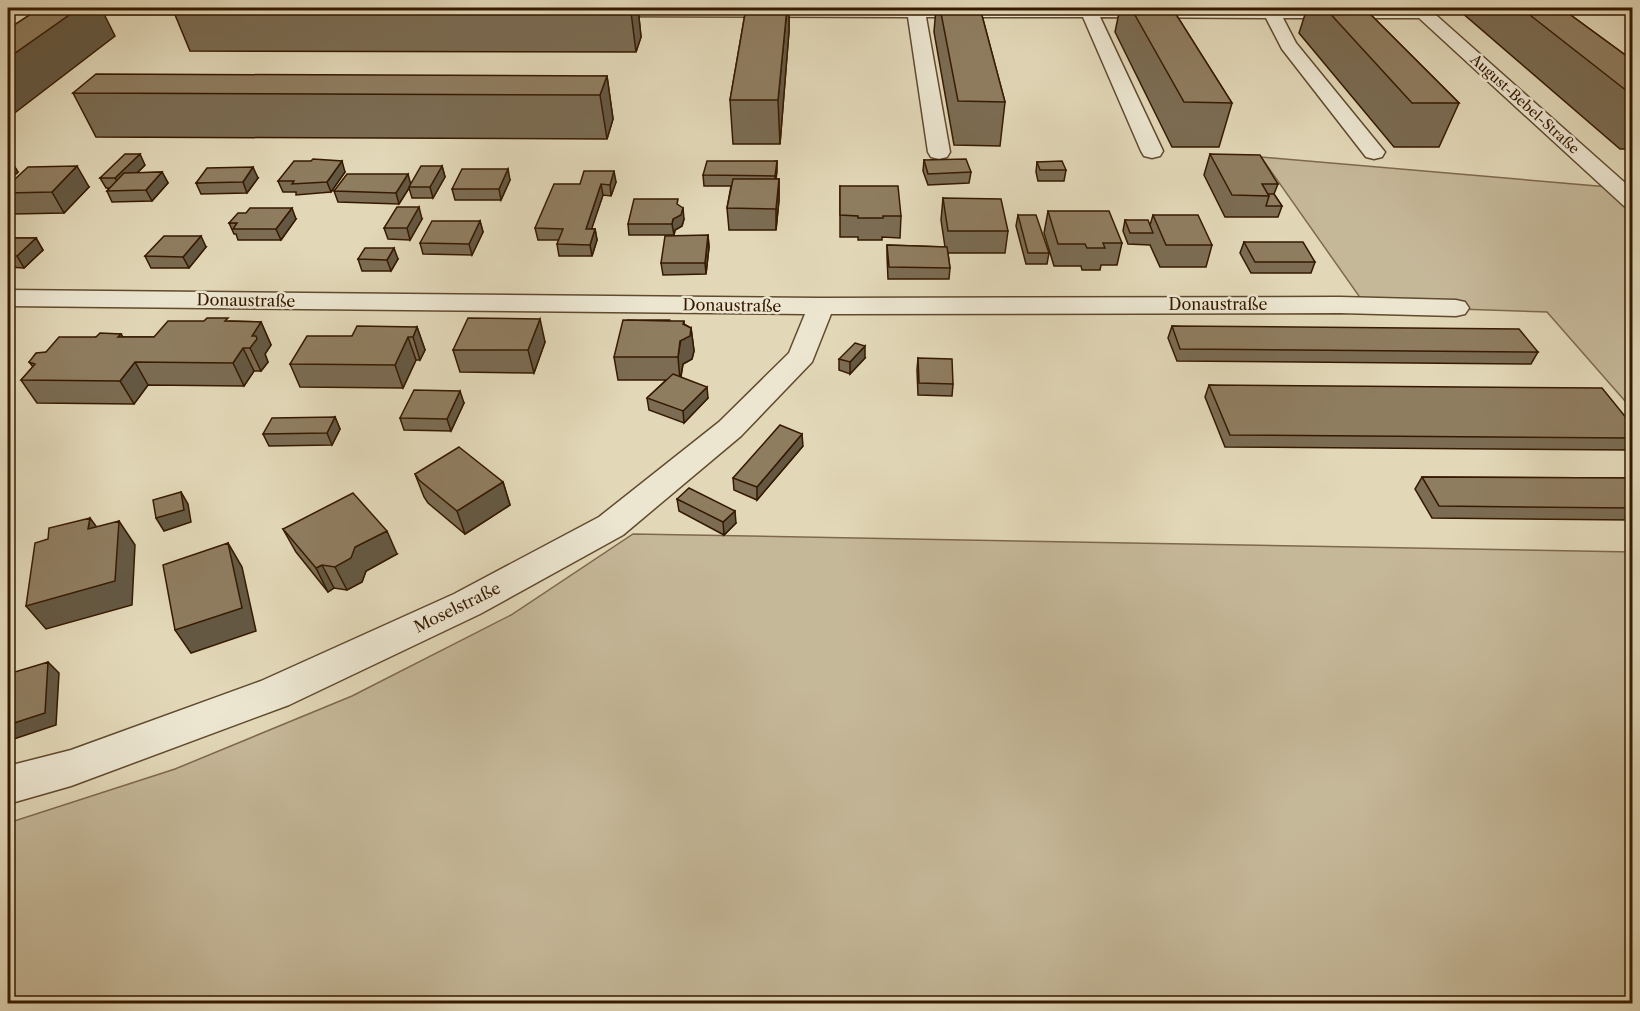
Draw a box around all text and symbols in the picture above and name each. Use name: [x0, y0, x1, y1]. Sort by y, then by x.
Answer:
street label: August-Bebel-Straße: [1466, 50, 1583, 158]
street label: Donaustraße: [196, 289, 296, 311]
street label: Donaustraße: [682, 294, 782, 316]
street label: Donaustraße: [1169, 294, 1267, 314]
street label: Moselstraße: [410, 577, 504, 637]

